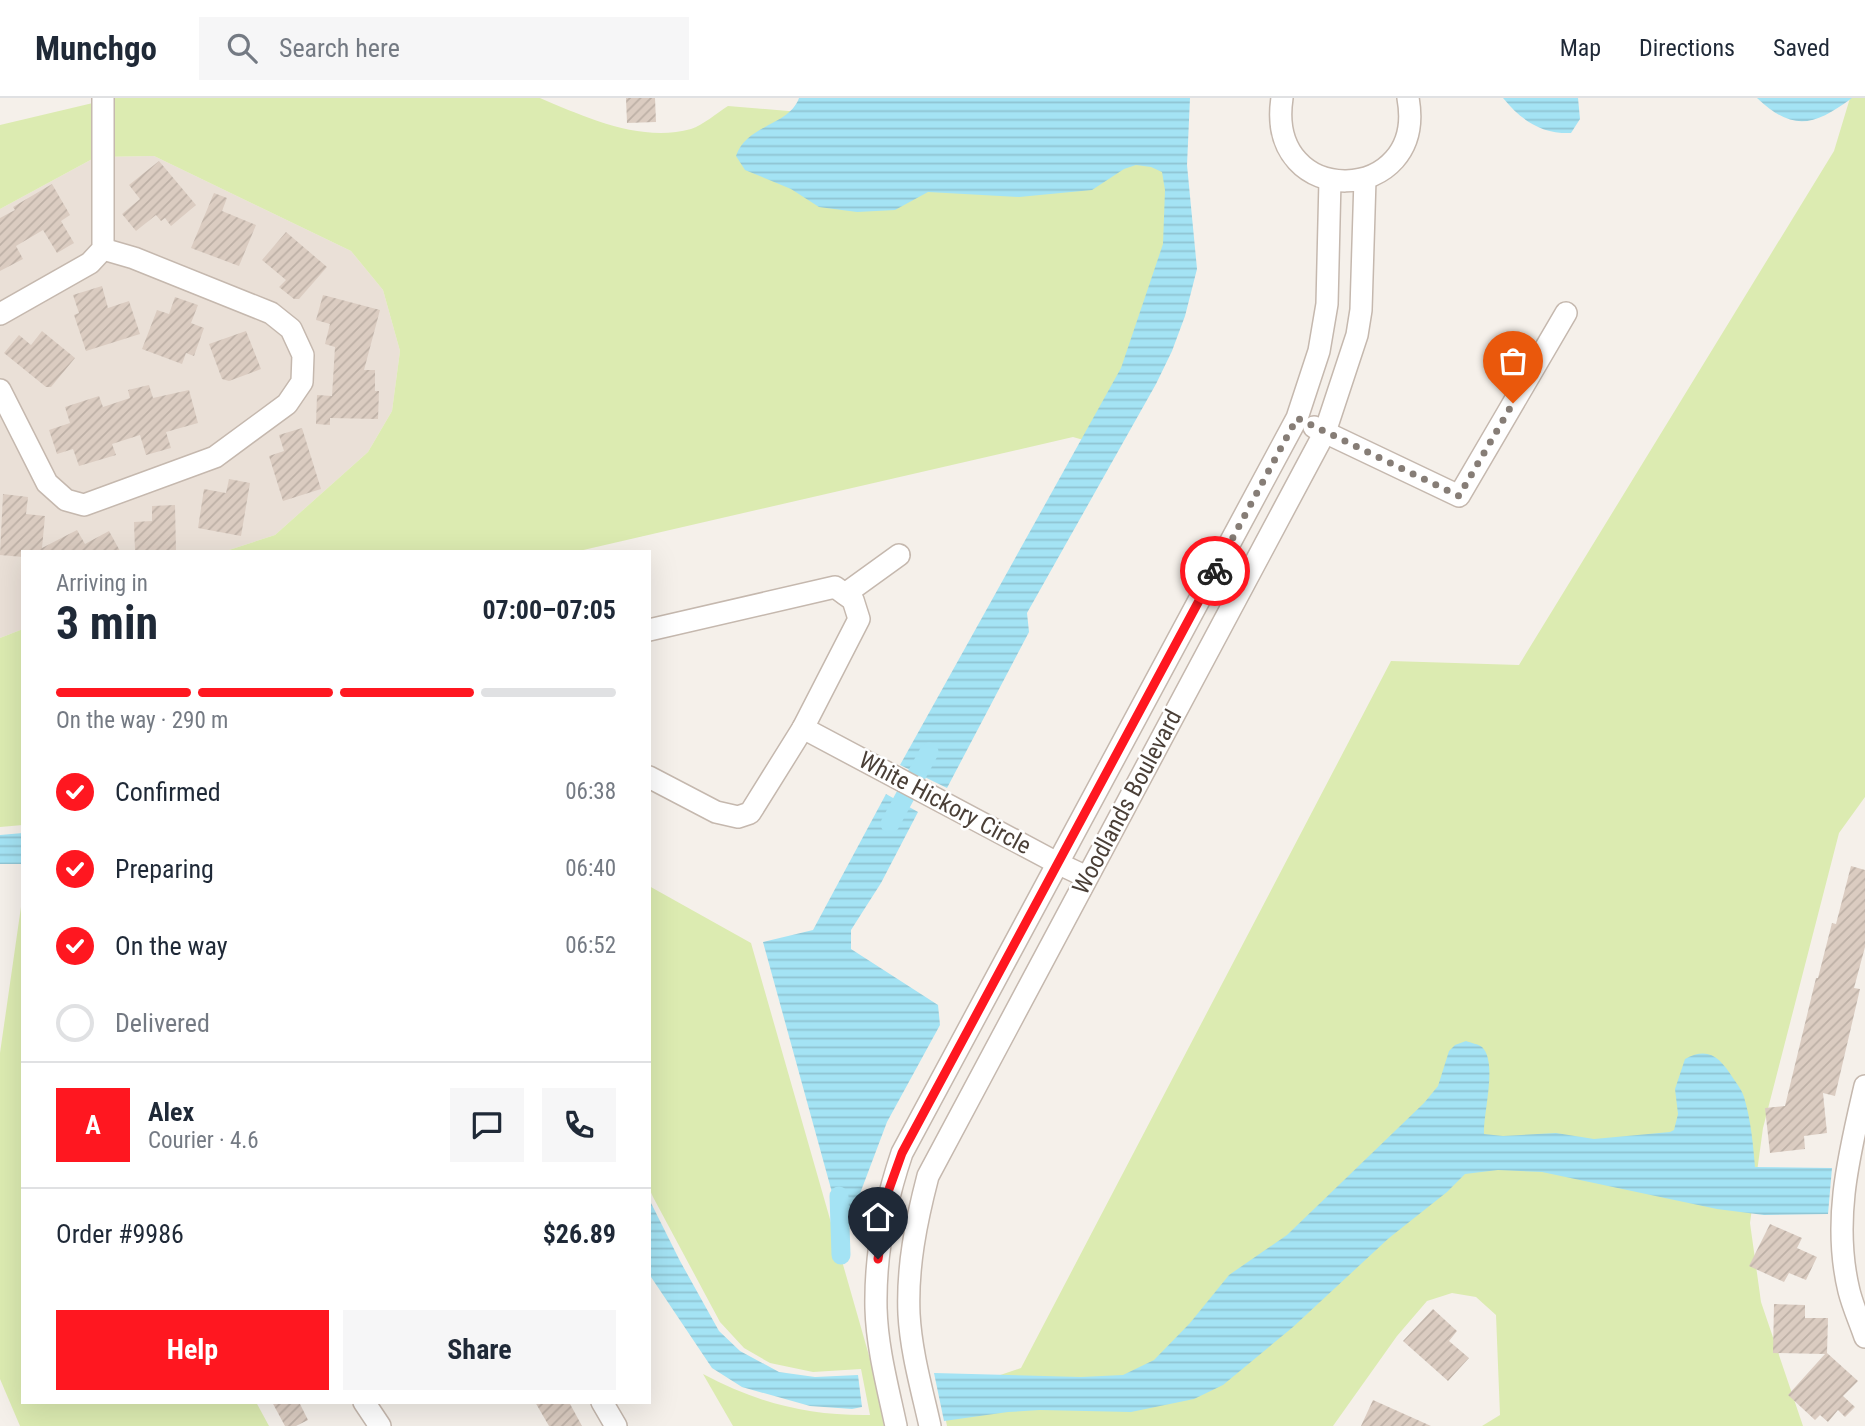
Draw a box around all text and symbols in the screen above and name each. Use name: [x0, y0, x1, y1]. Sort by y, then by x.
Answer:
search box: [199, 17, 689, 80]
text: Munchgo: [35, 29, 157, 68]
icon: search: [223, 29, 261, 67]
text: Search here: [279, 33, 400, 63]
text: Map: [1560, 34, 1601, 62]
text: Directions: [1639, 34, 1735, 62]
text: Saved: [1773, 34, 1830, 62]
pin: [1483, 331, 1543, 403]
icon: bag: [1494, 342, 1532, 380]
courier: [1180, 536, 1250, 606]
icon: bike: [1196, 552, 1234, 590]
text: Arriving in: [56, 570, 148, 597]
text: 07:00–07:05: [482, 595, 616, 625]
text: 3 min: [56, 596, 158, 650]
street label: Woodlands Boulevard: [1067, 705, 1187, 899]
text: On the way · 290 m: [56, 707, 228, 734]
street label: White Hickory Circle: [854, 746, 1036, 860]
icon: check: [56, 773, 94, 811]
text: Confirmed: [115, 777, 221, 807]
text: 06:38: [565, 778, 616, 805]
icon: check: [56, 850, 94, 888]
text: Preparing: [115, 854, 214, 884]
text: 06:40: [565, 855, 616, 882]
icon: check: [56, 927, 94, 965]
text: On the way: [115, 931, 228, 961]
text: 06:52: [565, 932, 616, 959]
text: Delivered: [115, 1008, 210, 1038]
button: chat: [450, 1088, 524, 1162]
button: phone: [542, 1088, 616, 1162]
text: Alex: [148, 1097, 194, 1127]
text: A: [85, 1110, 101, 1140]
text: Courier · 4.6: [148, 1127, 259, 1154]
pin: [848, 1187, 908, 1259]
icon: home: [859, 1198, 897, 1236]
text: Order #9986: [56, 1219, 184, 1249]
text: $26.89: [543, 1219, 616, 1249]
button: Help: [56, 1310, 329, 1390]
button: Share: [343, 1310, 616, 1390]

